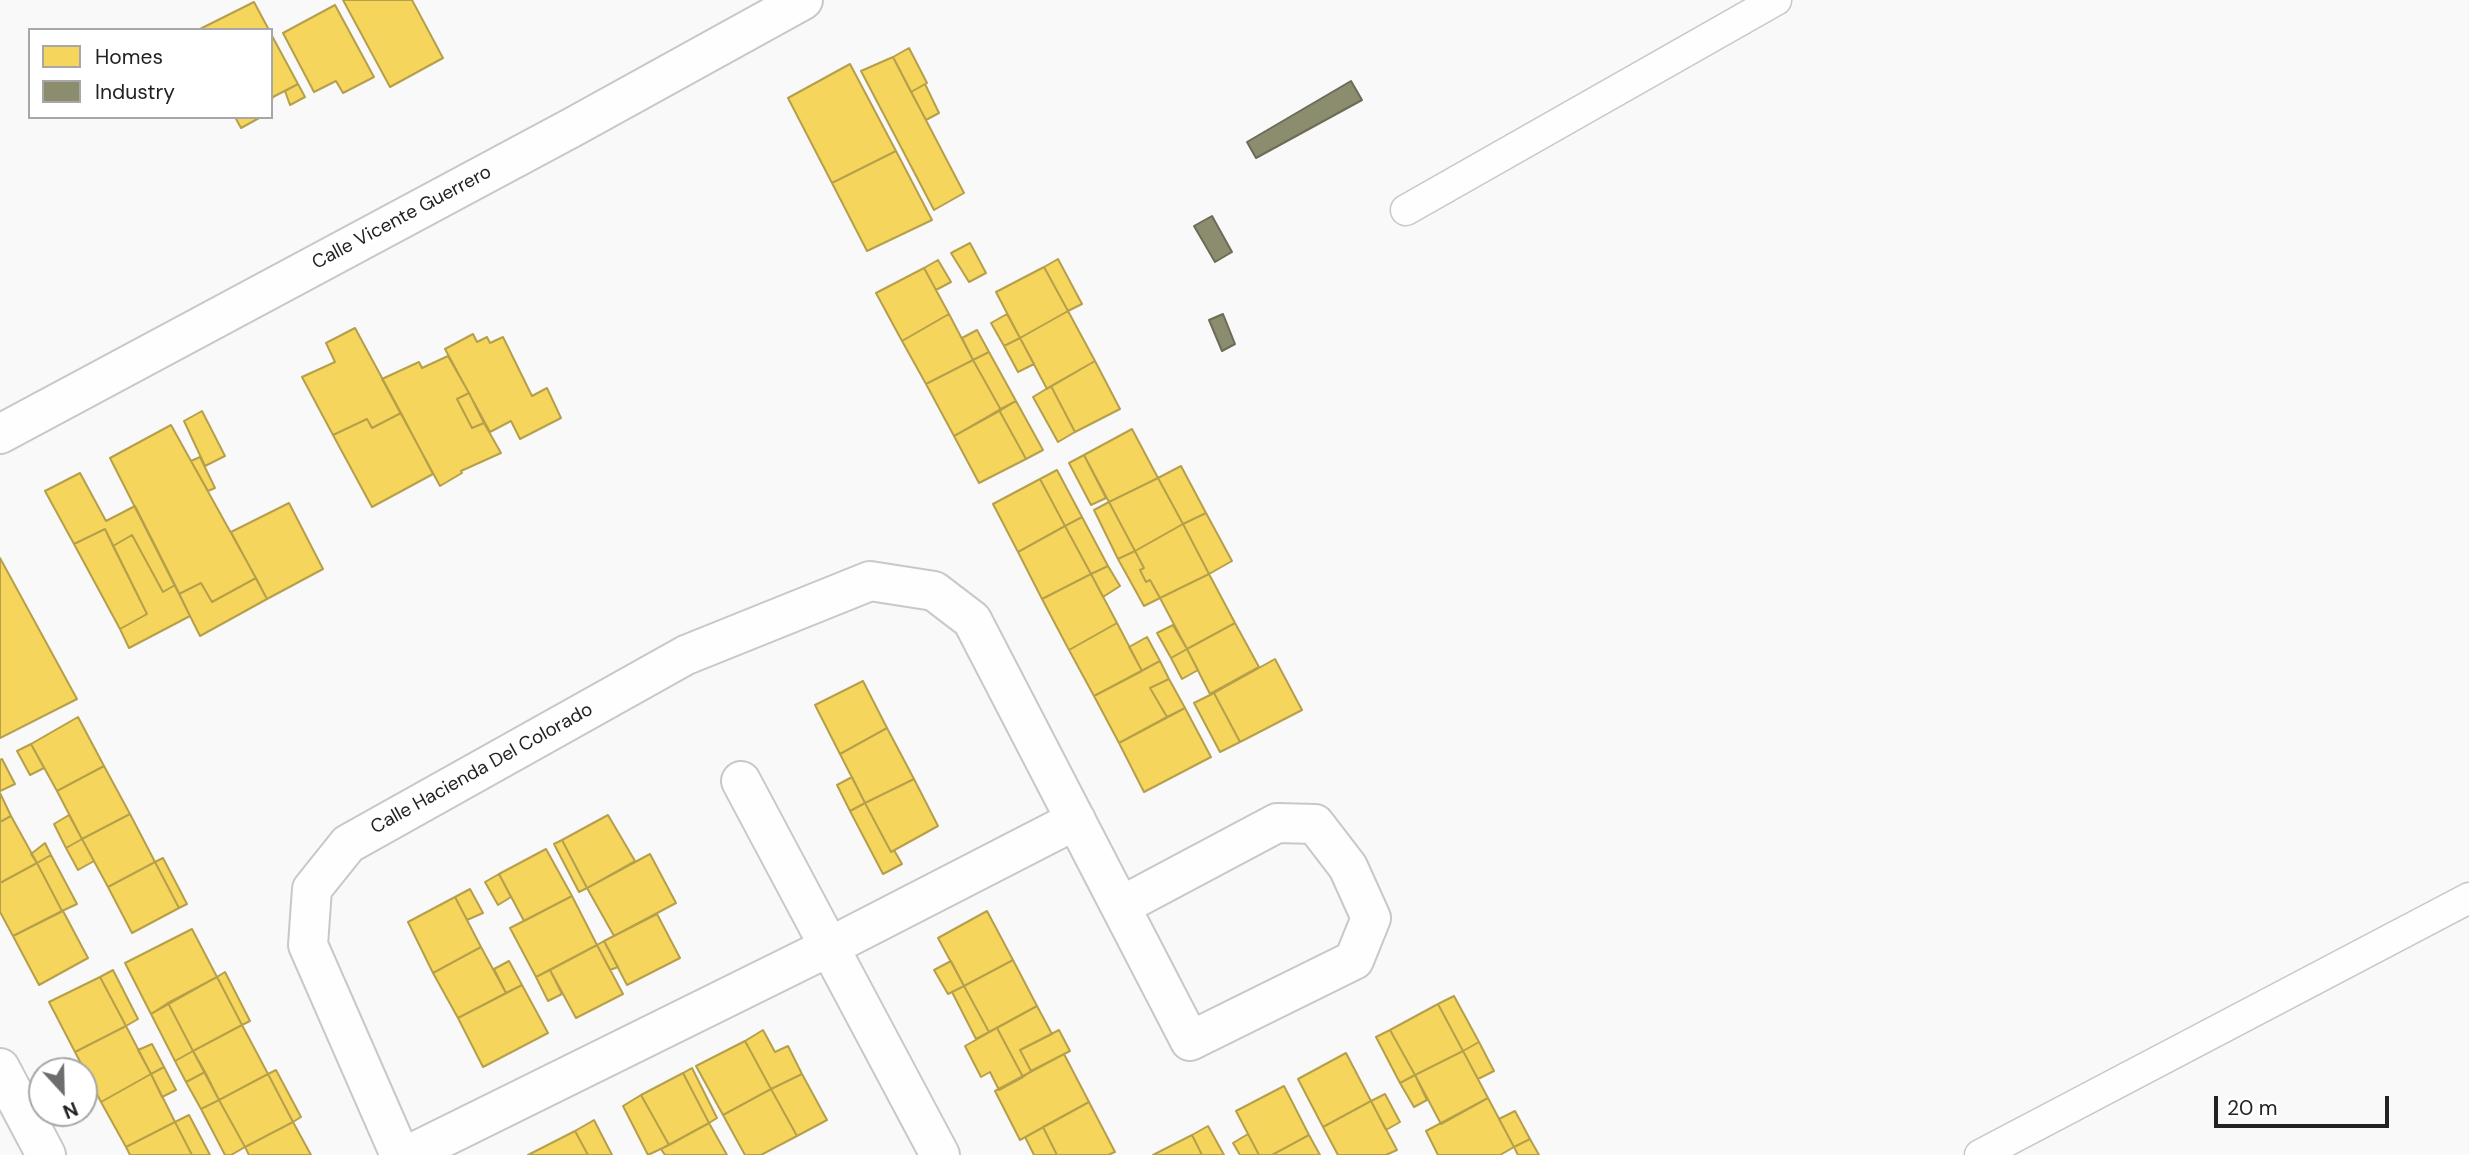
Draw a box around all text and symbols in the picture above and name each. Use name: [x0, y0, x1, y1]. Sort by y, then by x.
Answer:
legend: [28, 28, 273, 119]
text: Homes: [95, 43, 163, 71]
text: Industry: [95, 78, 175, 106]
street label: Calle Vicente Guerrero: [309, 161, 495, 275]
street label: Calle Hacienda Del Colorado: [367, 698, 597, 840]
north arrow: [28, 1057, 98, 1127]
scale bar: [2217, 1082, 2392, 1126]
text: 20 m: [2227, 1094, 2278, 1122]
text: N: [59, 1096, 81, 1124]

